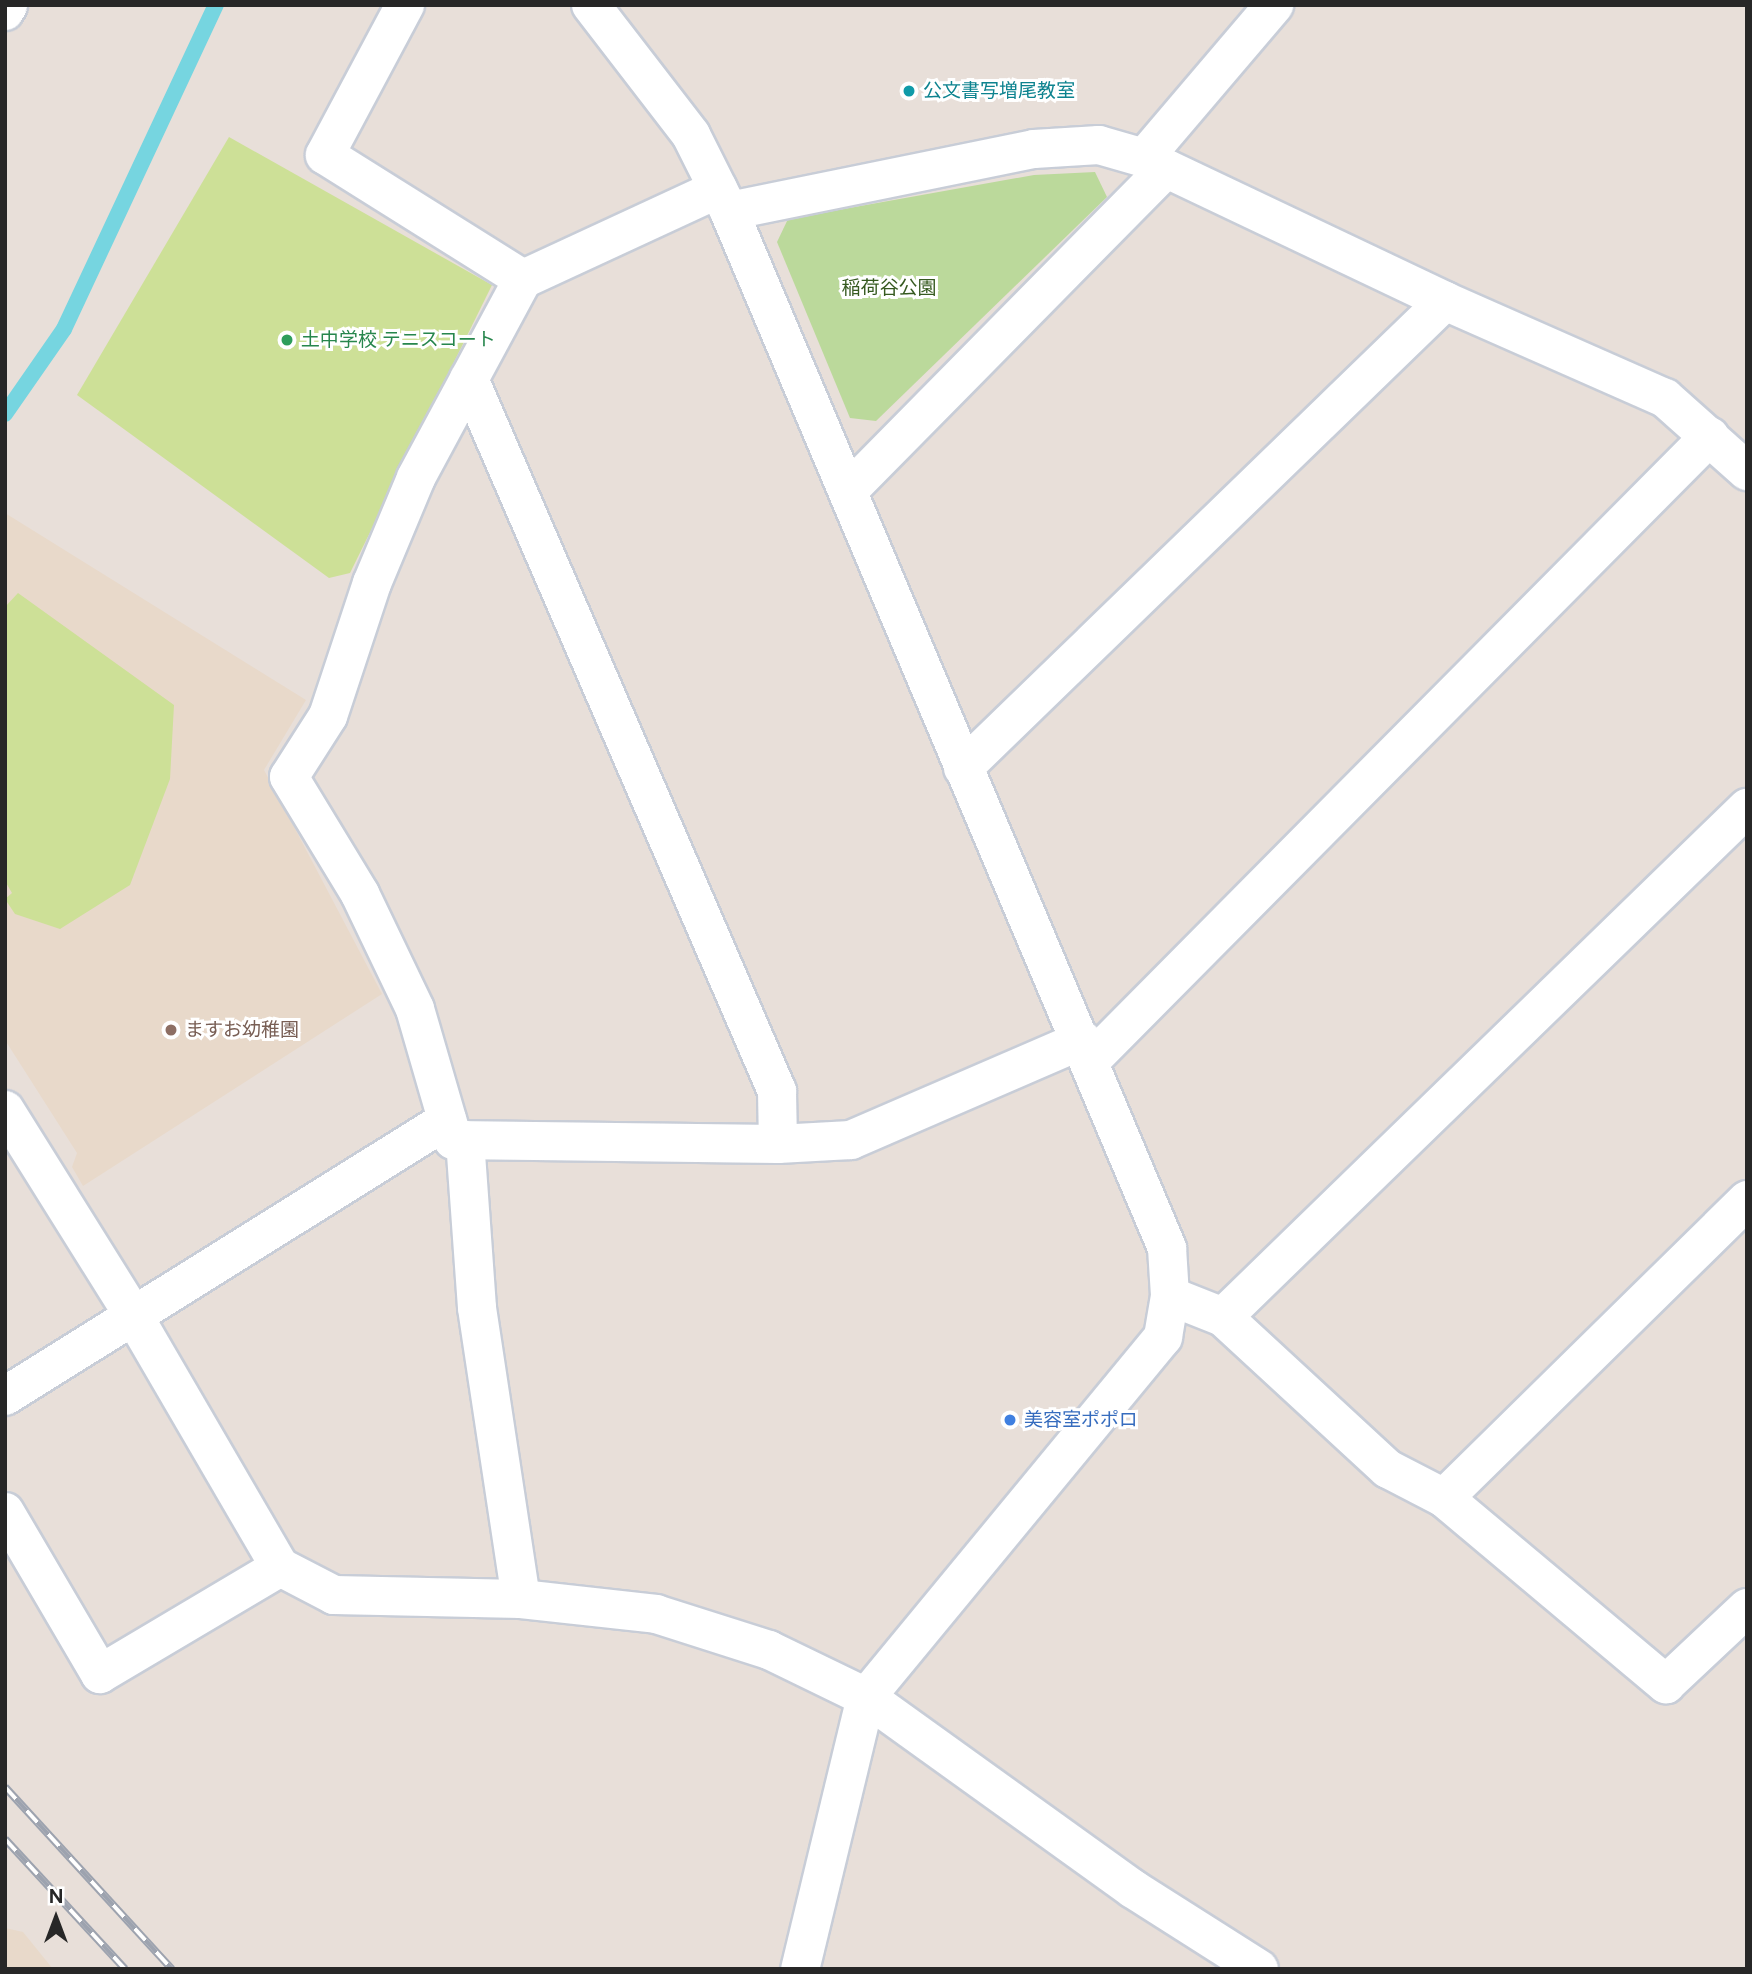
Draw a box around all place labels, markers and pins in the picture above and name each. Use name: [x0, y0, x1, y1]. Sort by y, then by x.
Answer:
place label: 公文書写増尾教室: [923, 80, 1075, 102]
marker: 公文書写増尾教室: [901, 83, 917, 99]
place label: 土中学校 テニスコート: [301, 329, 496, 351]
marker: 土中学校 テニスコート: [279, 332, 295, 348]
place label: ますお幼稚園: [185, 1019, 299, 1041]
marker: ますお幼稚園: [163, 1022, 179, 1038]
place label: 美容室ポポロ: [1024, 1409, 1138, 1431]
marker: 美容室ポポロ: [1002, 1412, 1018, 1428]

